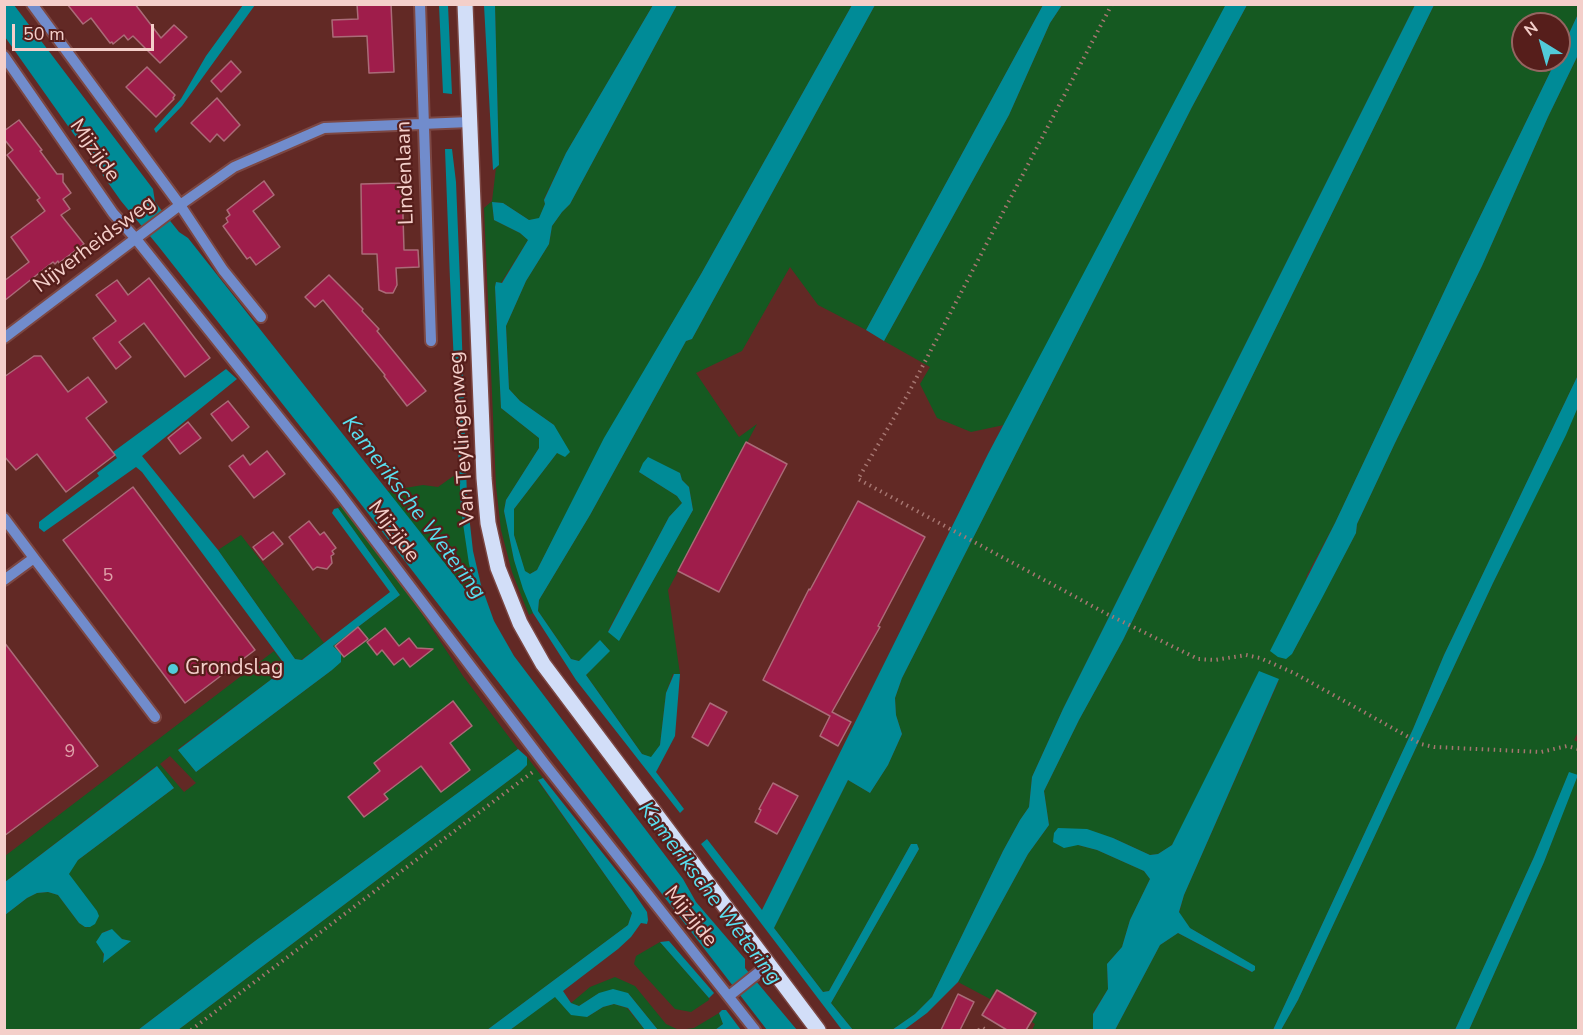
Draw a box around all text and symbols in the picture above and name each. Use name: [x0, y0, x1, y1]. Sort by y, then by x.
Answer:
scale bar: [15, 12, 158, 50]
north arrow: [1511, 12, 1571, 72]
text: N: [1520, 17, 1543, 42]
text: 50 m: [23, 22, 65, 46]
street label: Mijzijde: [63, 115, 125, 187]
street label: Lindenlaan: [392, 121, 420, 225]
street label: Nijverheidsweg: [29, 191, 161, 299]
street label: Van Teylingenweg: [444, 350, 482, 526]
water label: Kameriksche Wetering: [335, 411, 491, 605]
street label: Mijzijde: [362, 496, 424, 568]
house number: 5: [103, 566, 113, 588]
place label: Grondslag: [185, 656, 283, 682]
marker: Grondslag: [166, 662, 180, 676]
house number: 9: [65, 742, 75, 764]
water label: Kameriksche Wetering: [631, 797, 787, 991]
street label: Mijzijde: [658, 882, 722, 952]

